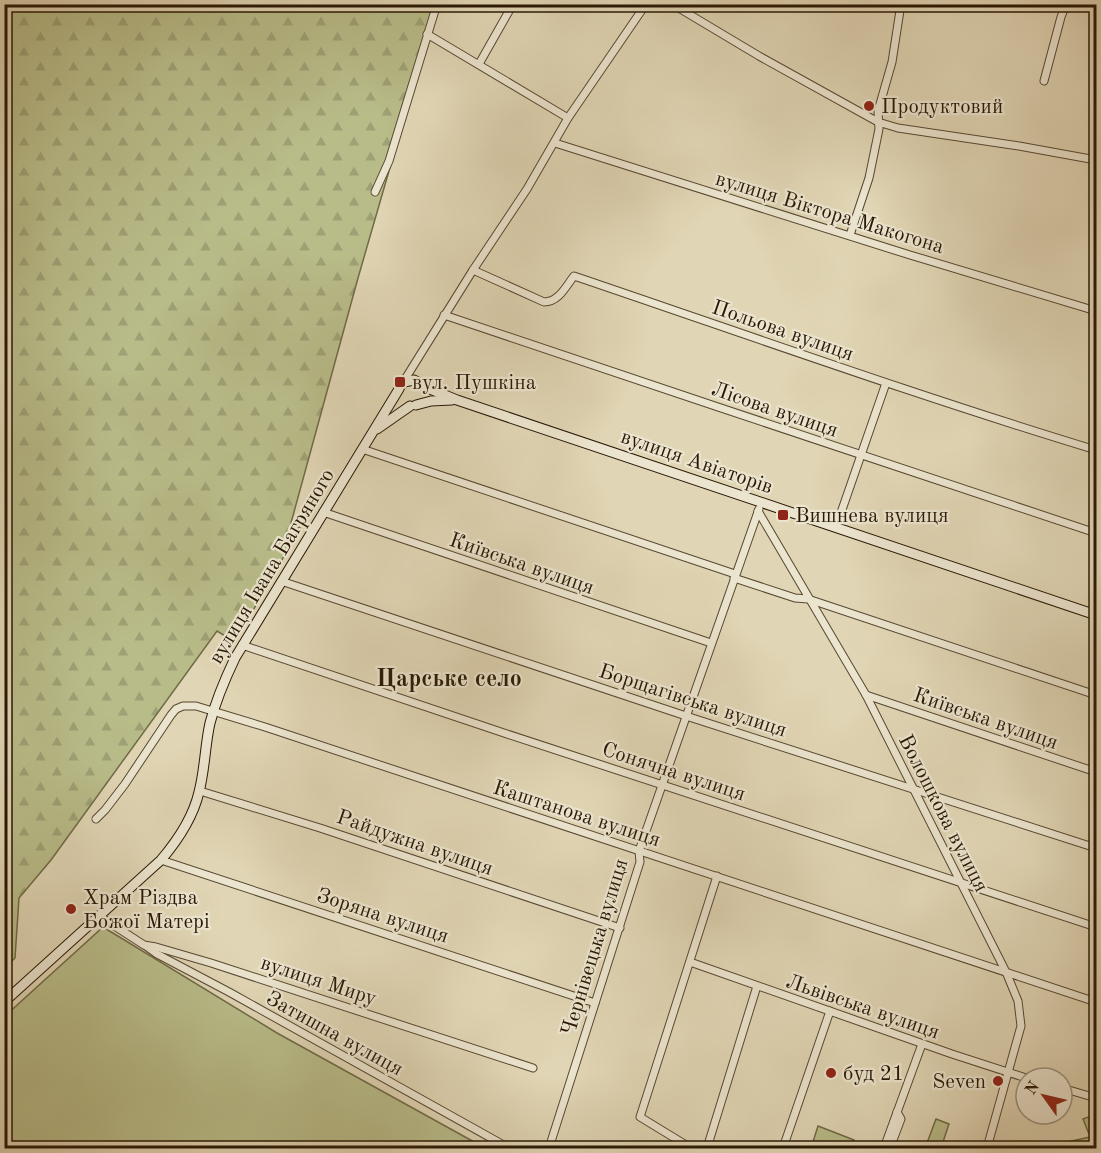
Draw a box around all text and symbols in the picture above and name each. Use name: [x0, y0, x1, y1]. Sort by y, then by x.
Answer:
place label: Продуктовий: [881, 97, 1003, 118]
marker: Продуктовий: [862, 99, 876, 113]
street label: вулиця Віктора Макогона: [713, 169, 946, 258]
street label: Польова вулиця: [709, 297, 856, 366]
place label: вул. Пушкіна: [412, 373, 536, 394]
marker: вул. Пушкіна: [393, 375, 407, 389]
street label: Лісова вулиця: [709, 379, 841, 442]
street label: вулиця Авіаторів: [618, 427, 775, 498]
street label: вулиця Івана Багряного: [206, 466, 339, 668]
place label: Вишнева вулиця: [795, 506, 949, 527]
marker: Вишнева вулиця: [776, 508, 790, 522]
street label: Київська вулиця: [446, 530, 597, 599]
street label: Борщагівська вулиця: [596, 661, 789, 742]
district label: Царське село: [376, 668, 522, 692]
street label: Київська вулиця: [910, 685, 1061, 754]
street label: Волошкова вулиця: [894, 732, 991, 896]
street label: Сонячна вулиця: [599, 739, 748, 806]
street label: Каштанова вулиця: [490, 777, 663, 851]
street label: Райдужна вулиця: [334, 807, 495, 880]
street label: Чернівецька вулиця: [558, 856, 632, 1039]
street label: Зоряна вулиця: [314, 885, 451, 948]
place label: Храм Різдва Божої Матері: [83, 888, 210, 933]
marker: Храм Різдва Божої Матері: [64, 902, 78, 916]
street label: вулиця Миру: [258, 953, 379, 1010]
street label: Львівська вулиця: [783, 971, 942, 1044]
street label: Затишна вулиця: [262, 988, 406, 1081]
place label: буд 21: [843, 1064, 904, 1085]
marker: буд 21: [824, 1066, 838, 1080]
north arrow: [1014, 1066, 1074, 1126]
place label: Seven: [932, 1072, 986, 1093]
marker: Seven: [991, 1074, 1005, 1088]
text: N: [1023, 1079, 1044, 1098]

